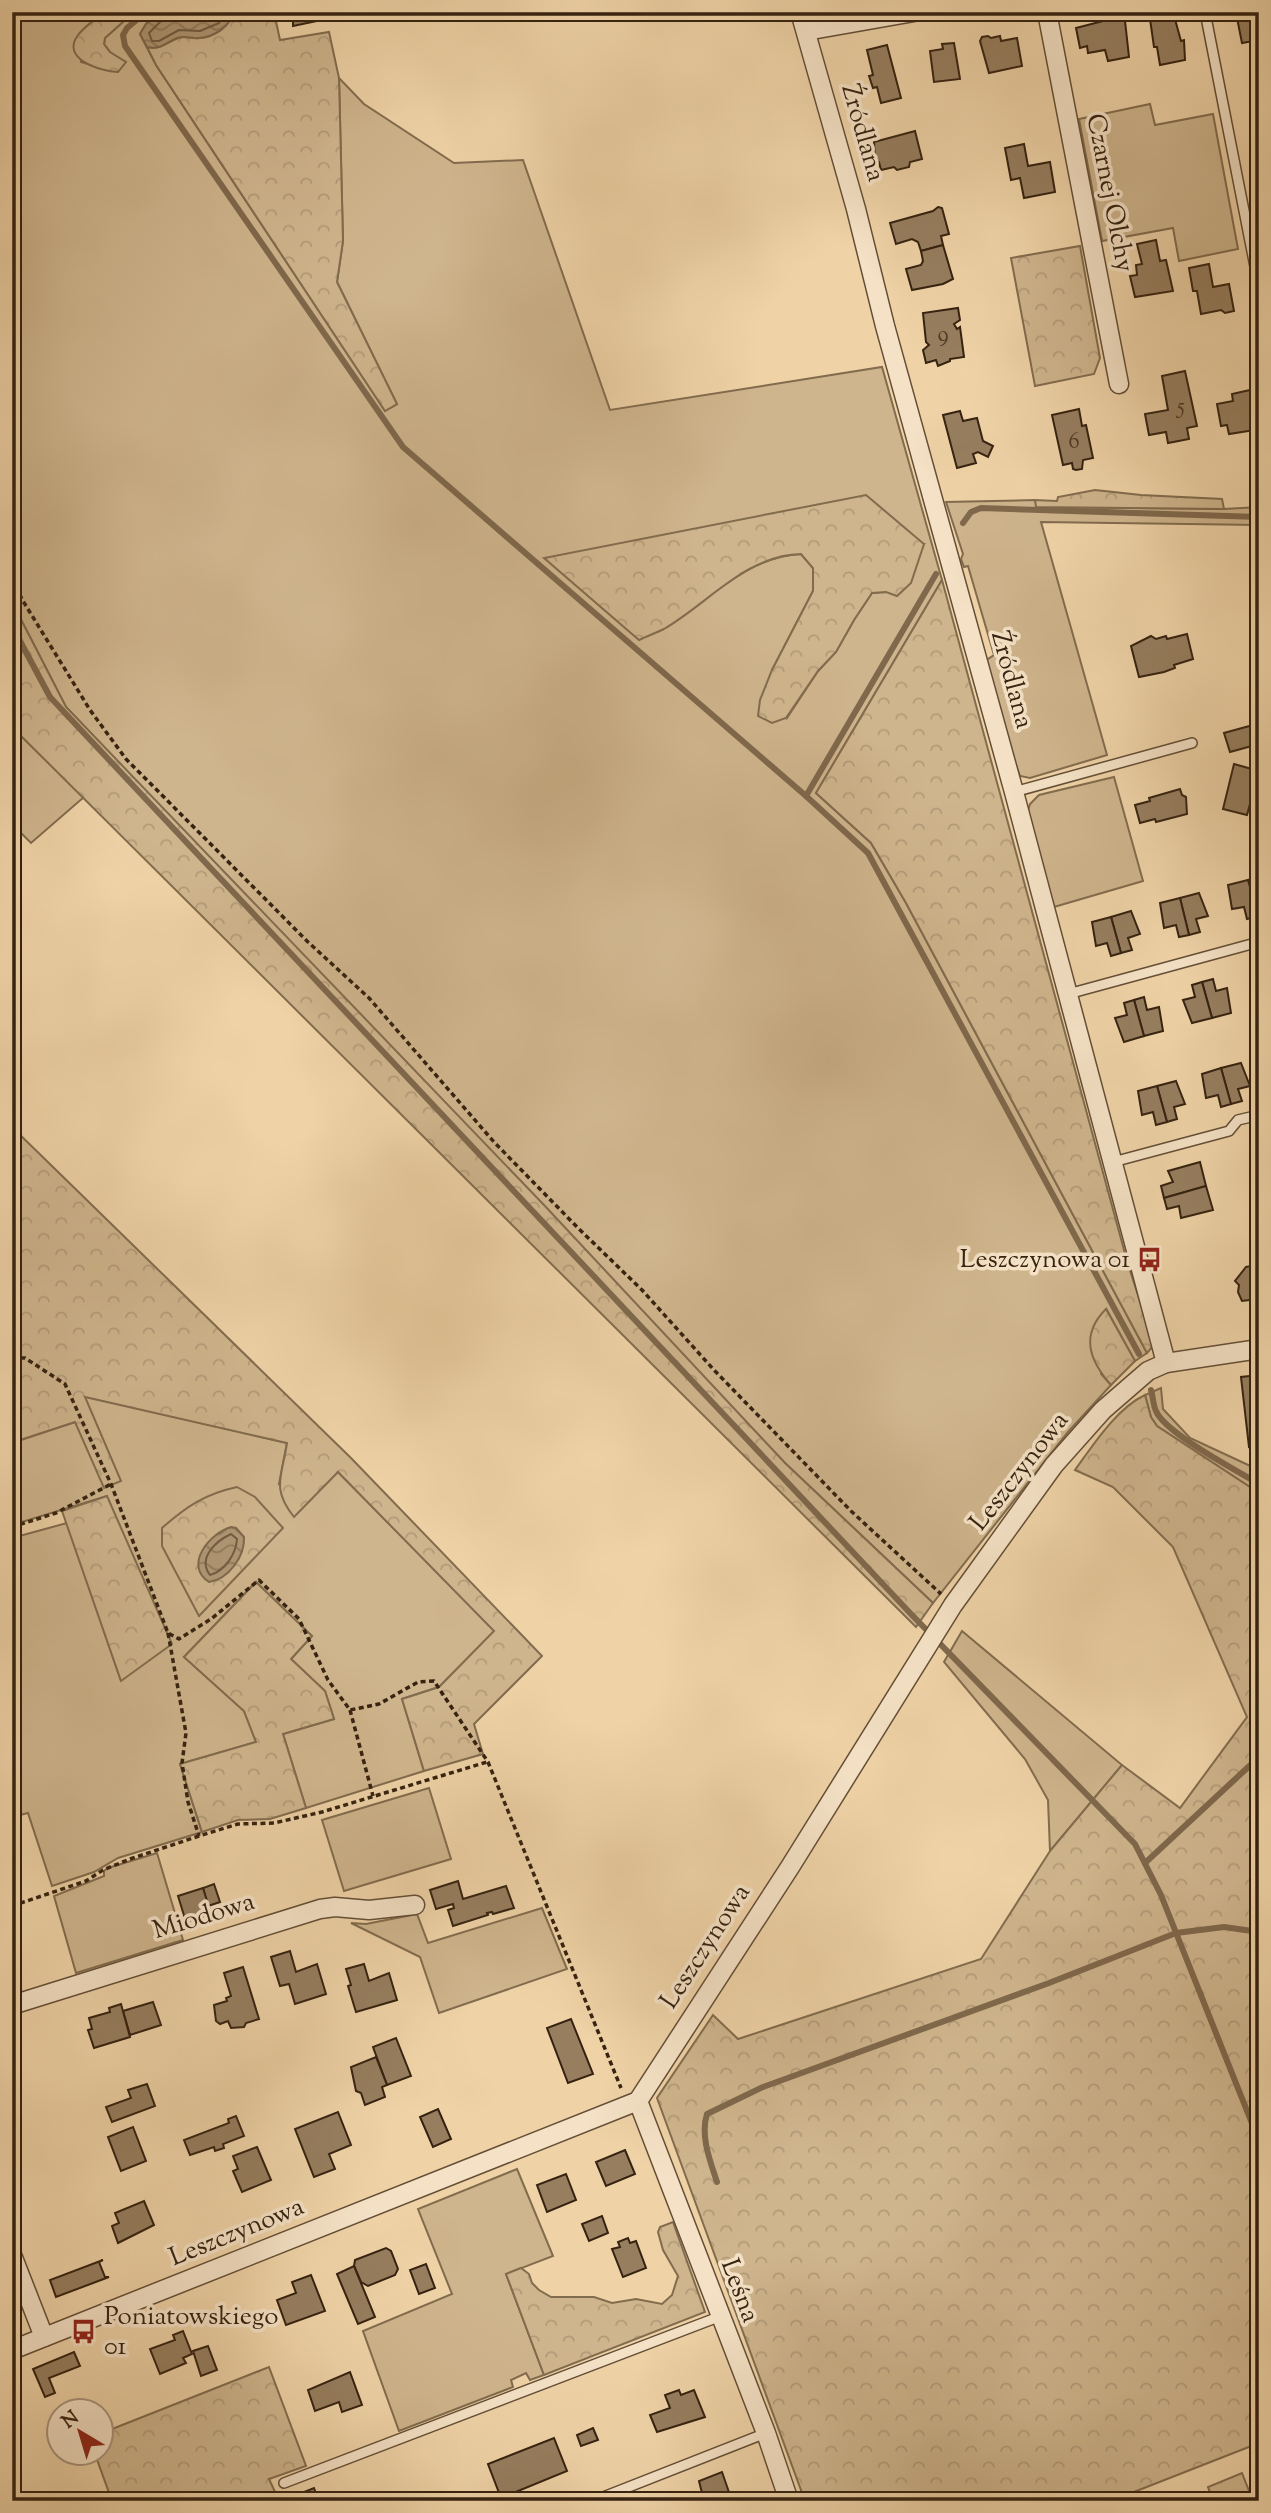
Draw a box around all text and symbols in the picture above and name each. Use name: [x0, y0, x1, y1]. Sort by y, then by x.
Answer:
street label: Źródlana: [830, 80, 894, 186]
street label: Czarnej Olchy: [1076, 111, 1142, 275]
house number: 9: [937, 319, 949, 352]
house number: 5: [1175, 391, 1185, 424]
house number: 6: [1068, 426, 1080, 459]
street label: Źródlana: [980, 627, 1042, 733]
place label: Leszczynowa 01: [960, 1242, 1130, 1279]
bus stop icon: Leszczynowa 01: [1136, 1246, 1164, 1274]
street label: Leszczynowa: [962, 1405, 1078, 1539]
street label: Leszczynowa: [652, 1877, 760, 2017]
street label: Miodowa: [149, 1884, 259, 1950]
street label: Leszczynowa: [164, 2189, 310, 2277]
street label: Leśna: [710, 2254, 768, 2328]
place label: Poniatowskiego 01: [104, 2299, 279, 2366]
bus stop icon: Poniatowskiego 01: [70, 2318, 98, 2346]
north arrow: [46, 2398, 116, 2468]
text: N: [57, 2405, 85, 2436]

